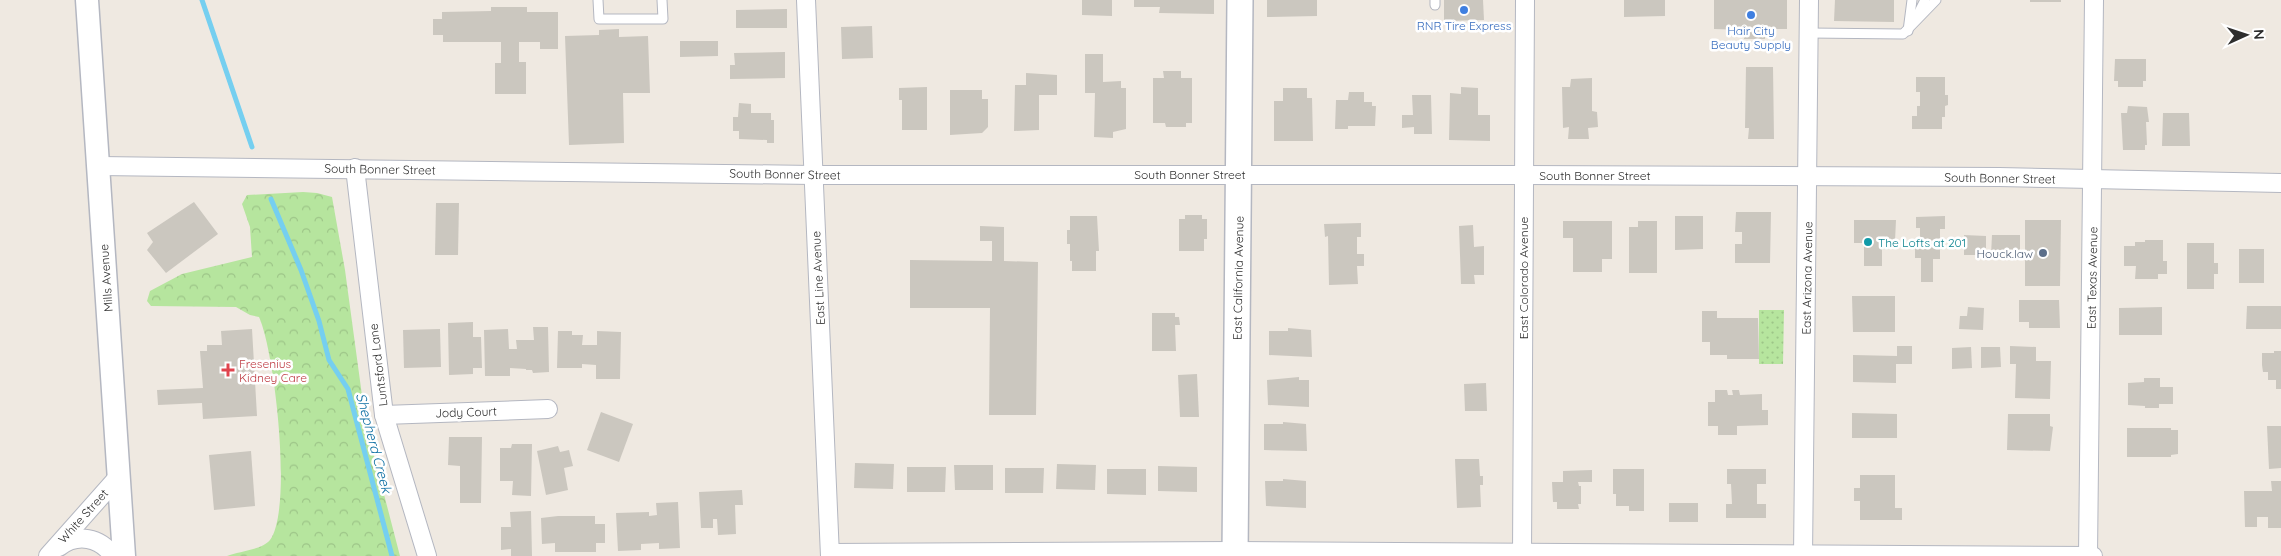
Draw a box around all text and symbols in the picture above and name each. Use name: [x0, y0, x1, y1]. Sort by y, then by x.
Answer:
marker: RNR Tire Express: [1458, 4, 1470, 16]
marker: Hair City Beauty Supply: [1745, 9, 1757, 21]
north arrow: [2221, 10, 2271, 60]
place label: RNR Tire Express: [1417, 18, 1512, 33]
place label: Hair City Beauty Supply: [1711, 23, 1791, 52]
text: N: [2250, 29, 2268, 40]
street label: South Bonner Street: [324, 161, 436, 177]
street label: South Bonner Street: [729, 166, 841, 182]
street label: South Bonner Street: [1134, 167, 1246, 182]
street label: South Bonner Street: [1539, 168, 1651, 183]
street label: South Bonner Street: [1944, 170, 2056, 186]
street label: East California Avenue: [1229, 215, 1247, 340]
street label: East Colorado Avenue: [1516, 216, 1531, 339]
street label: East Arizona Avenue: [1799, 221, 1815, 335]
street label: East Texas Avenue: [2084, 226, 2100, 329]
street label: East Line Avenue: [808, 230, 828, 325]
place label: The Lofts at 201: [1878, 235, 1966, 250]
marker: The Lofts at 201: [1862, 236, 1874, 248]
street label: Mills Avenue: [96, 243, 116, 312]
place label: Houck.law: [1976, 246, 2033, 261]
marker: Houck.law: [2037, 247, 2049, 259]
street label: Luntsford Lane: [365, 322, 391, 407]
place label: Fresenius Kidney Care: [239, 356, 307, 385]
marker: Fresenius Kidney Care: [221, 363, 235, 377]
water label: Shepherd Creek: [352, 391, 396, 497]
street label: Jody Court: [435, 403, 497, 421]
street label: White Street: [55, 486, 111, 546]

